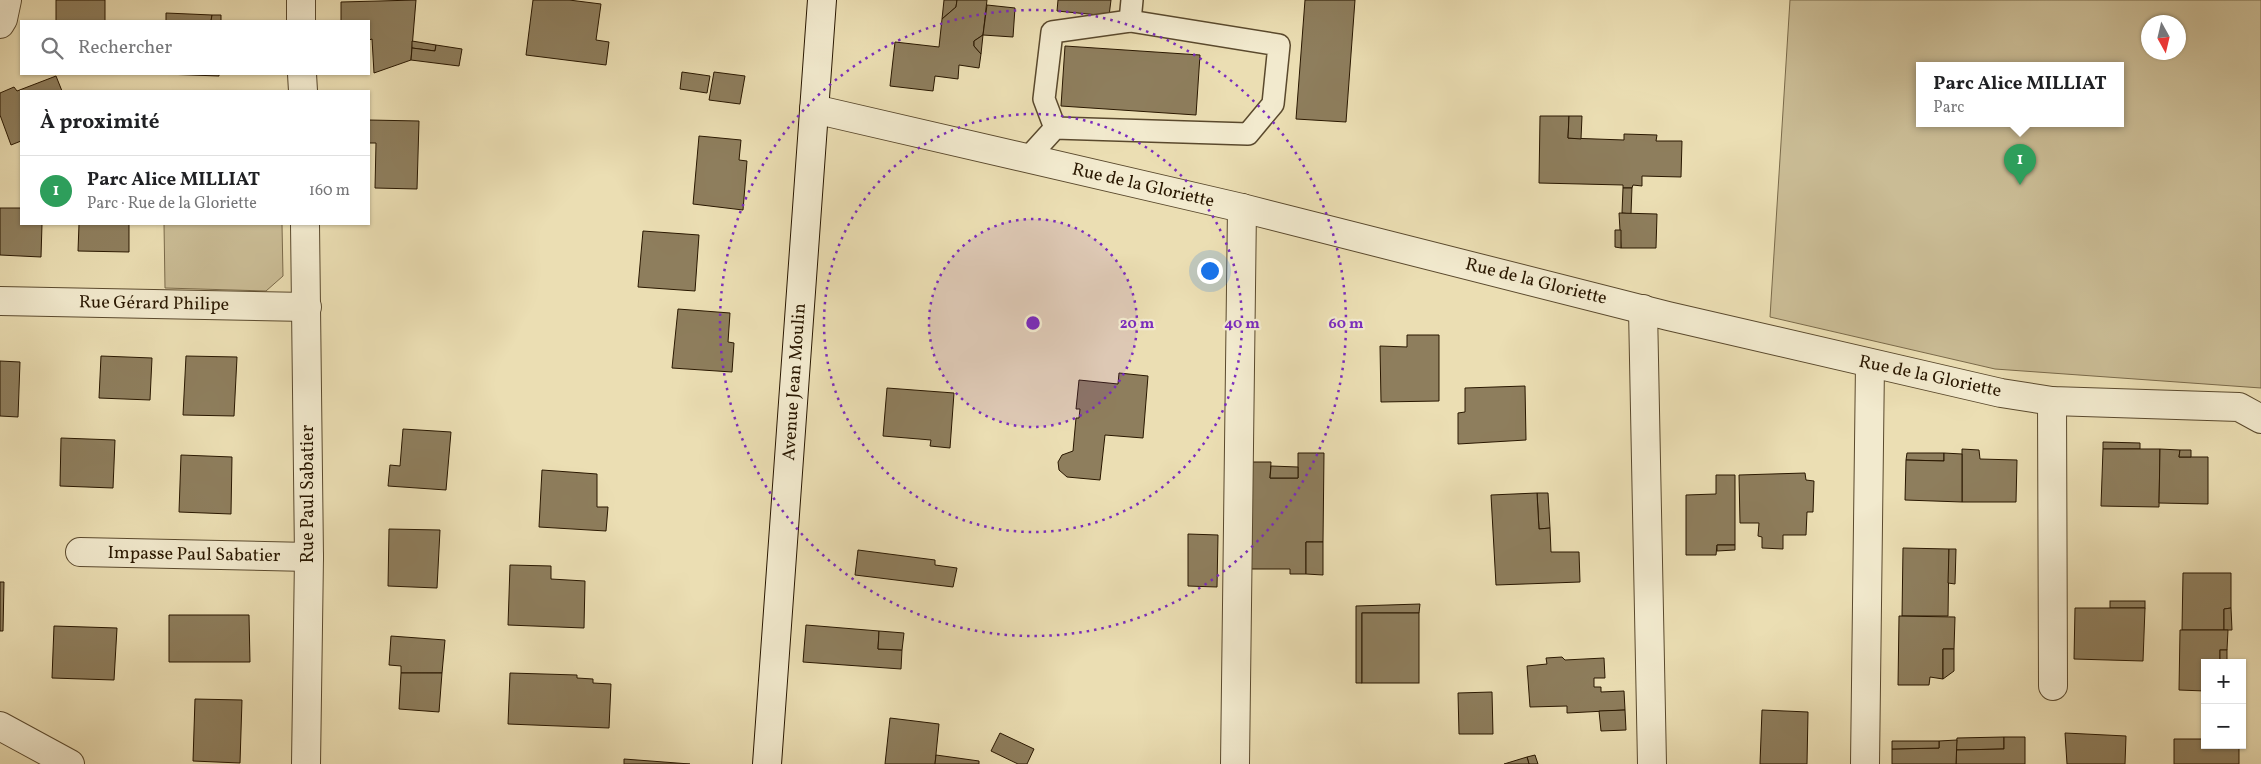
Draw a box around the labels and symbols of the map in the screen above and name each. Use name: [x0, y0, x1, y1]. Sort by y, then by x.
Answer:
north arrow: [2141, 15, 2186, 60]
pin: 1: [2004, 144, 2036, 185]
street label: Rue de la Gloriette: [1069, 157, 1217, 215]
street label: Rue de la Gloriette: [1463, 252, 1609, 312]
your location: [1197, 258, 1223, 284]
street label: Rue Gérard Philipe: [79, 290, 229, 318]
street label: Avenue Jean Moulin: [777, 302, 813, 462]
centre of rings: [1024, 314, 1042, 332]
text: 20 m: [1120, 314, 1155, 335]
text: 40 m: [1224, 314, 1260, 335]
text: 60 m: [1329, 314, 1364, 335]
street label: Rue de la Gloriette: [1856, 350, 2004, 404]
street label: Rue Paul Sabatier: [296, 424, 321, 563]
street label: Impasse Paul Sabatier: [107, 541, 281, 569]

